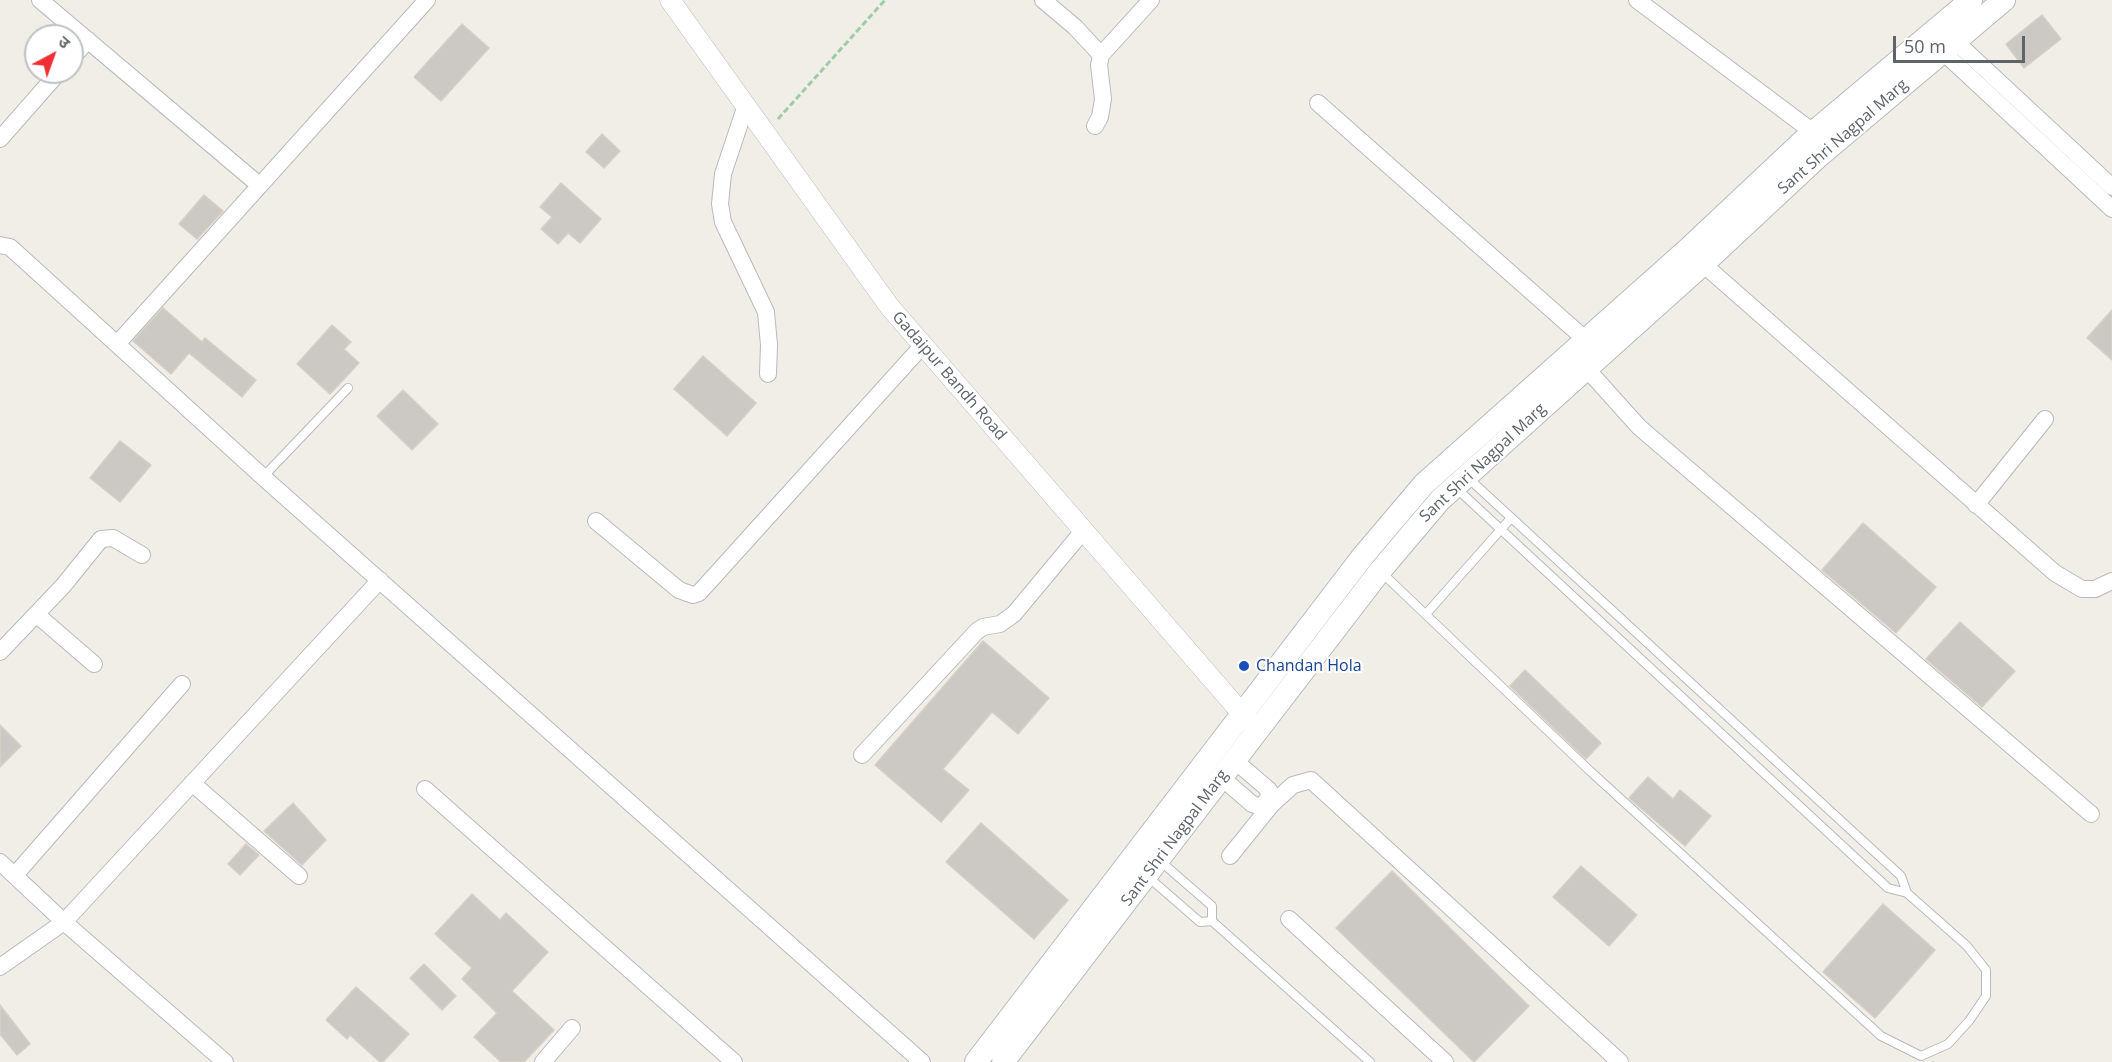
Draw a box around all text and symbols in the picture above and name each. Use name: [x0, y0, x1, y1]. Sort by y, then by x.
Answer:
north arrow: [24, 24, 84, 84]
scale bar: [1896, 24, 2028, 62]
text: उ: [54, 31, 75, 53]
text: 50 m: [1904, 34, 1946, 58]
street label: Sant Shri Nagpal Marg: [1774, 75, 1912, 199]
street label: Gadaipur Bandh Road: [888, 308, 1010, 444]
street label: Sant Shri Nagpal Marg: [1416, 399, 1550, 527]
place label: Chandan Hola: [1256, 656, 1362, 676]
marker: Chandan Hola: [1237, 659, 1251, 673]
street label: Sant Shri Nagpal Marg: [1117, 766, 1233, 910]

